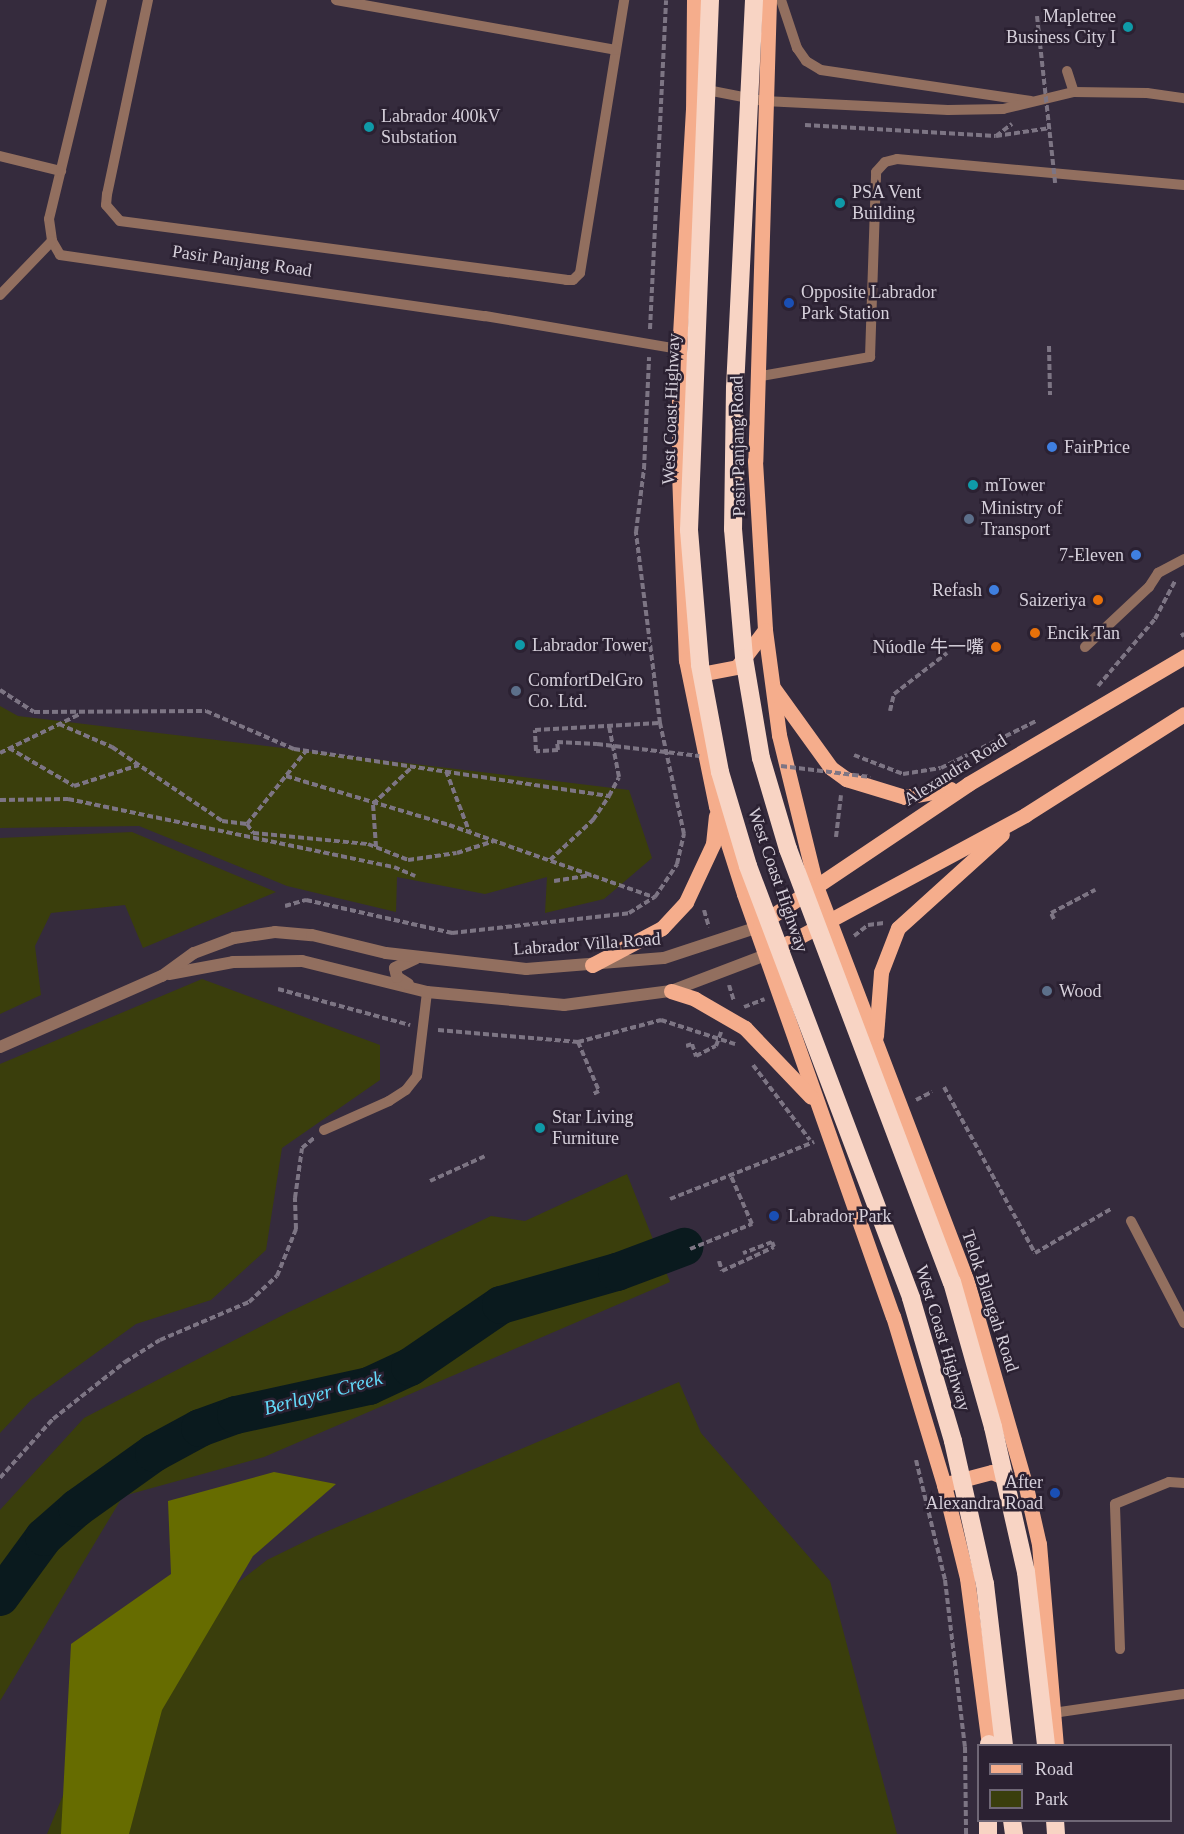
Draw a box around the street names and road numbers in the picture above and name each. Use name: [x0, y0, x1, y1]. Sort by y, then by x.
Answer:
street label: Pasir Panjang Road: [171, 240, 313, 282]
street label: West Coast Highway: [658, 333, 684, 485]
street label: Pasir Panjang Road: [726, 375, 750, 517]
street label: Alexandra Road: [899, 730, 1011, 810]
street label: West Coast Highway: [743, 805, 813, 955]
street label: Labrador Villa Road: [512, 928, 662, 960]
street label: Telok Blangah Road: [957, 1227, 1023, 1375]
street label: West Coast Highway: [911, 1262, 975, 1414]

